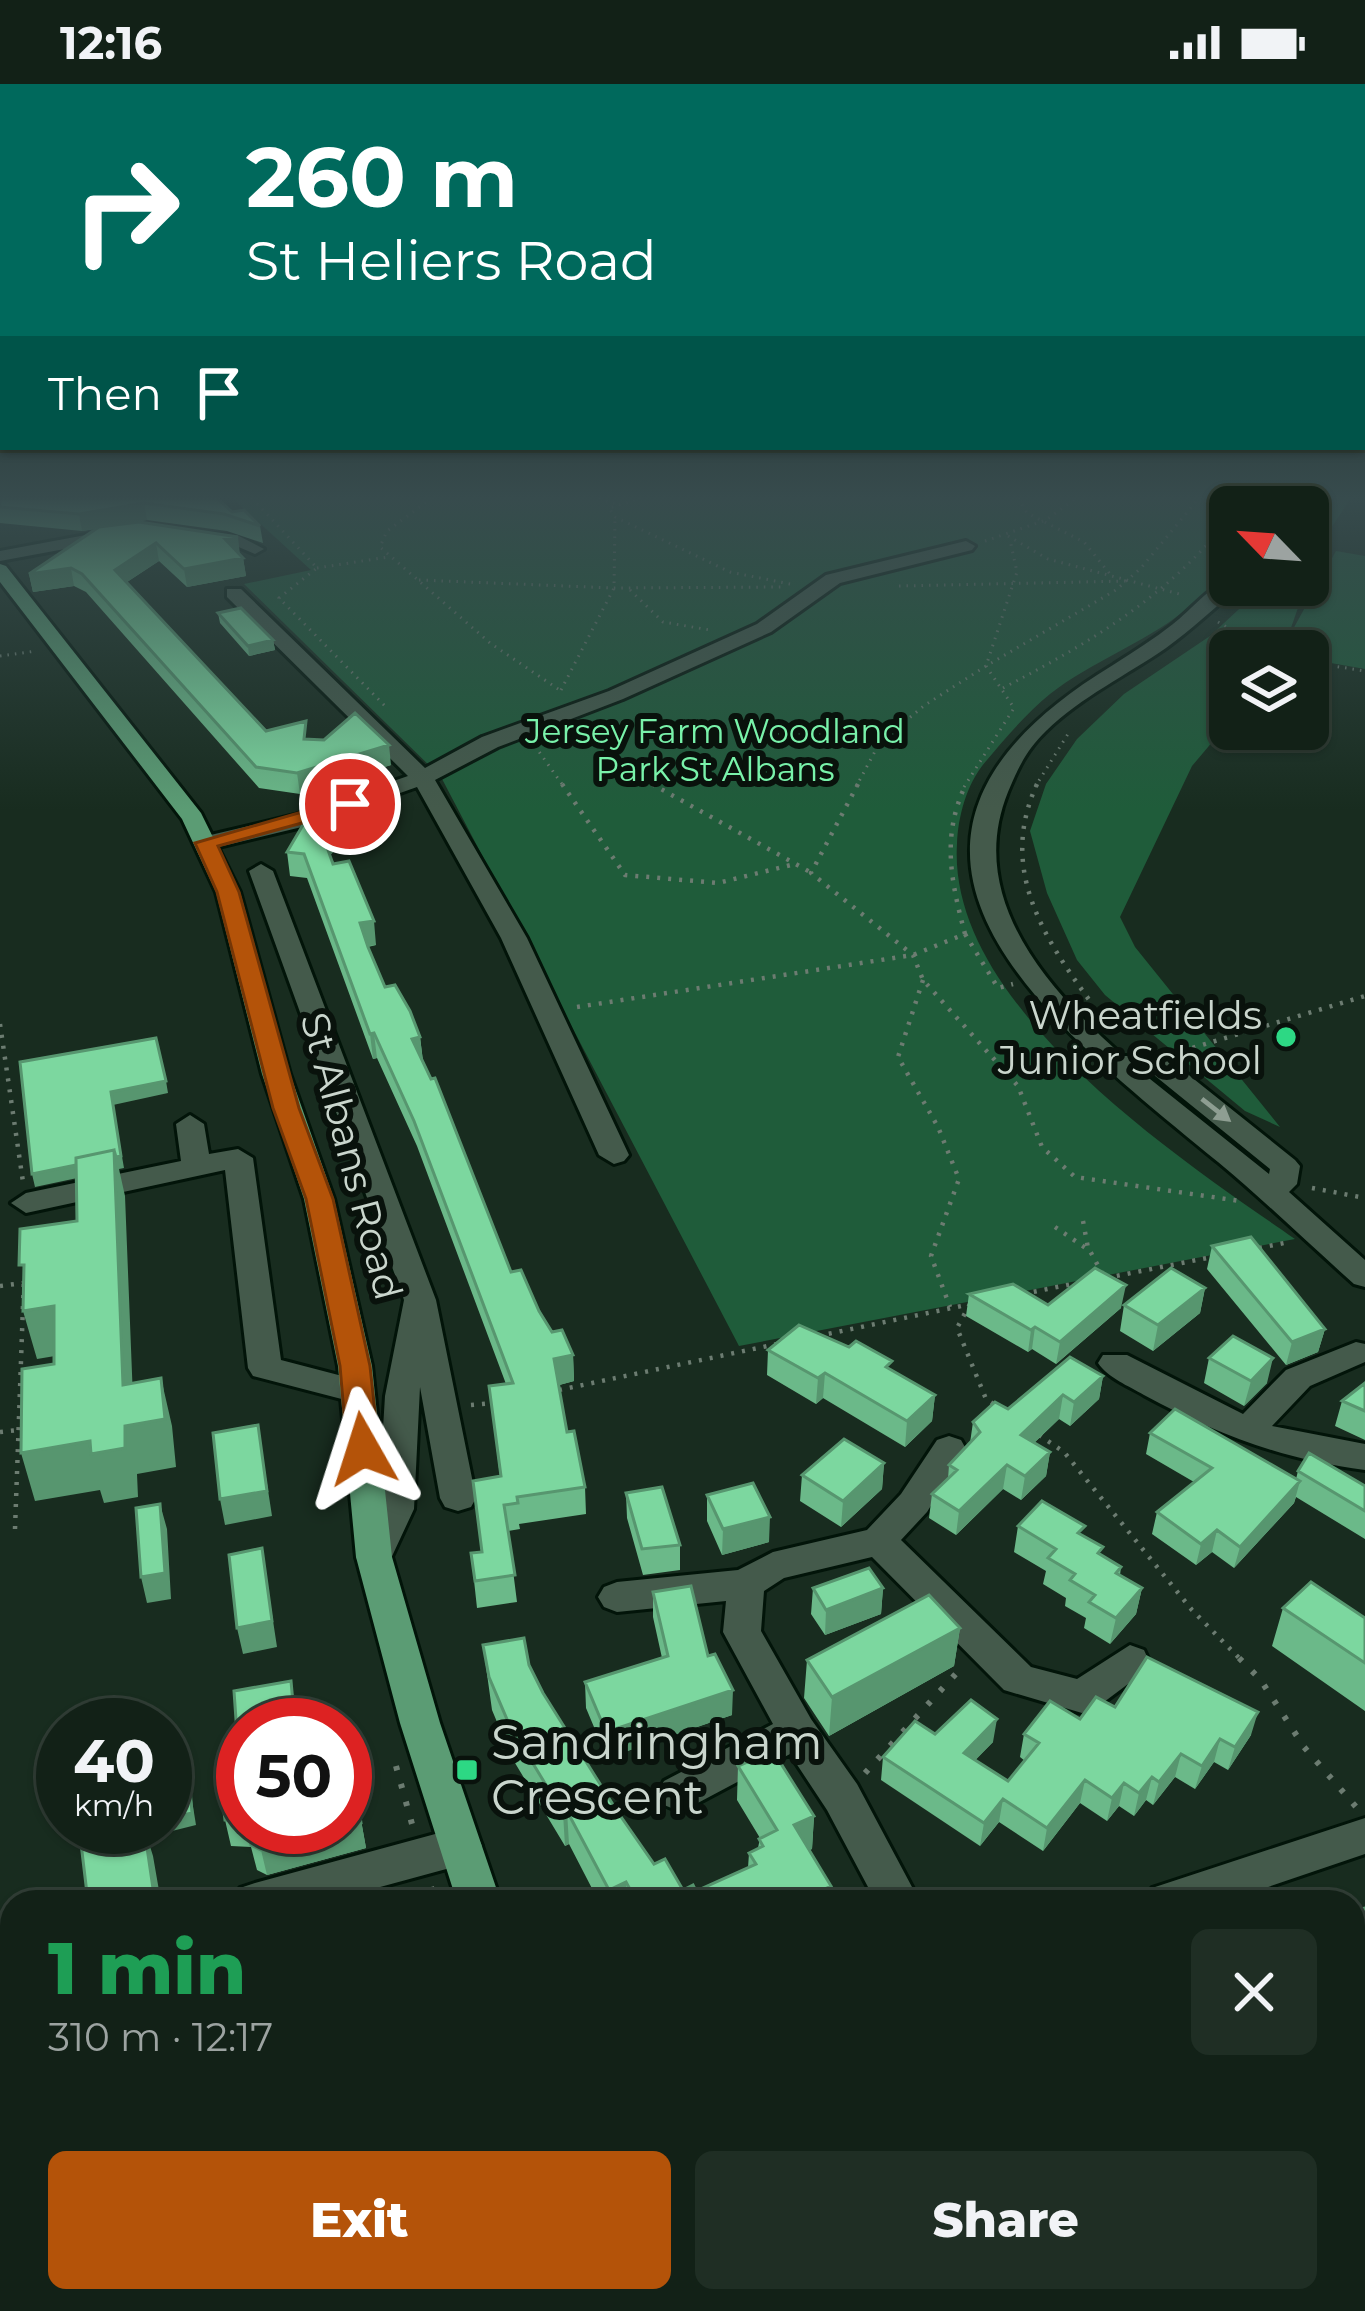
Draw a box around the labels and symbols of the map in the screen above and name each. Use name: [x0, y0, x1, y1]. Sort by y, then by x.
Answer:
north arrow: [1209, 486, 1329, 606]
park label: Jersey Farm Woodland Park St Albans: [524, 711, 905, 789]
pin: [299, 753, 401, 855]
place label: Wheatfields Junior School: [997, 991, 1262, 1084]
street label: St Albans Road: [291, 1007, 413, 1305]
marker: Wheatfields Junior School: [1273, 1024, 1299, 1050]
one-way arrow: [1200, 1097, 1231, 1122]
position arrow: [300, 1386, 426, 1512]
speed limit sign: 50: [216, 1698, 372, 1854]
place label: Sandringham Crescent: [491, 1713, 823, 1826]
marker: Sandringham Crescent: [454, 1757, 480, 1783]

